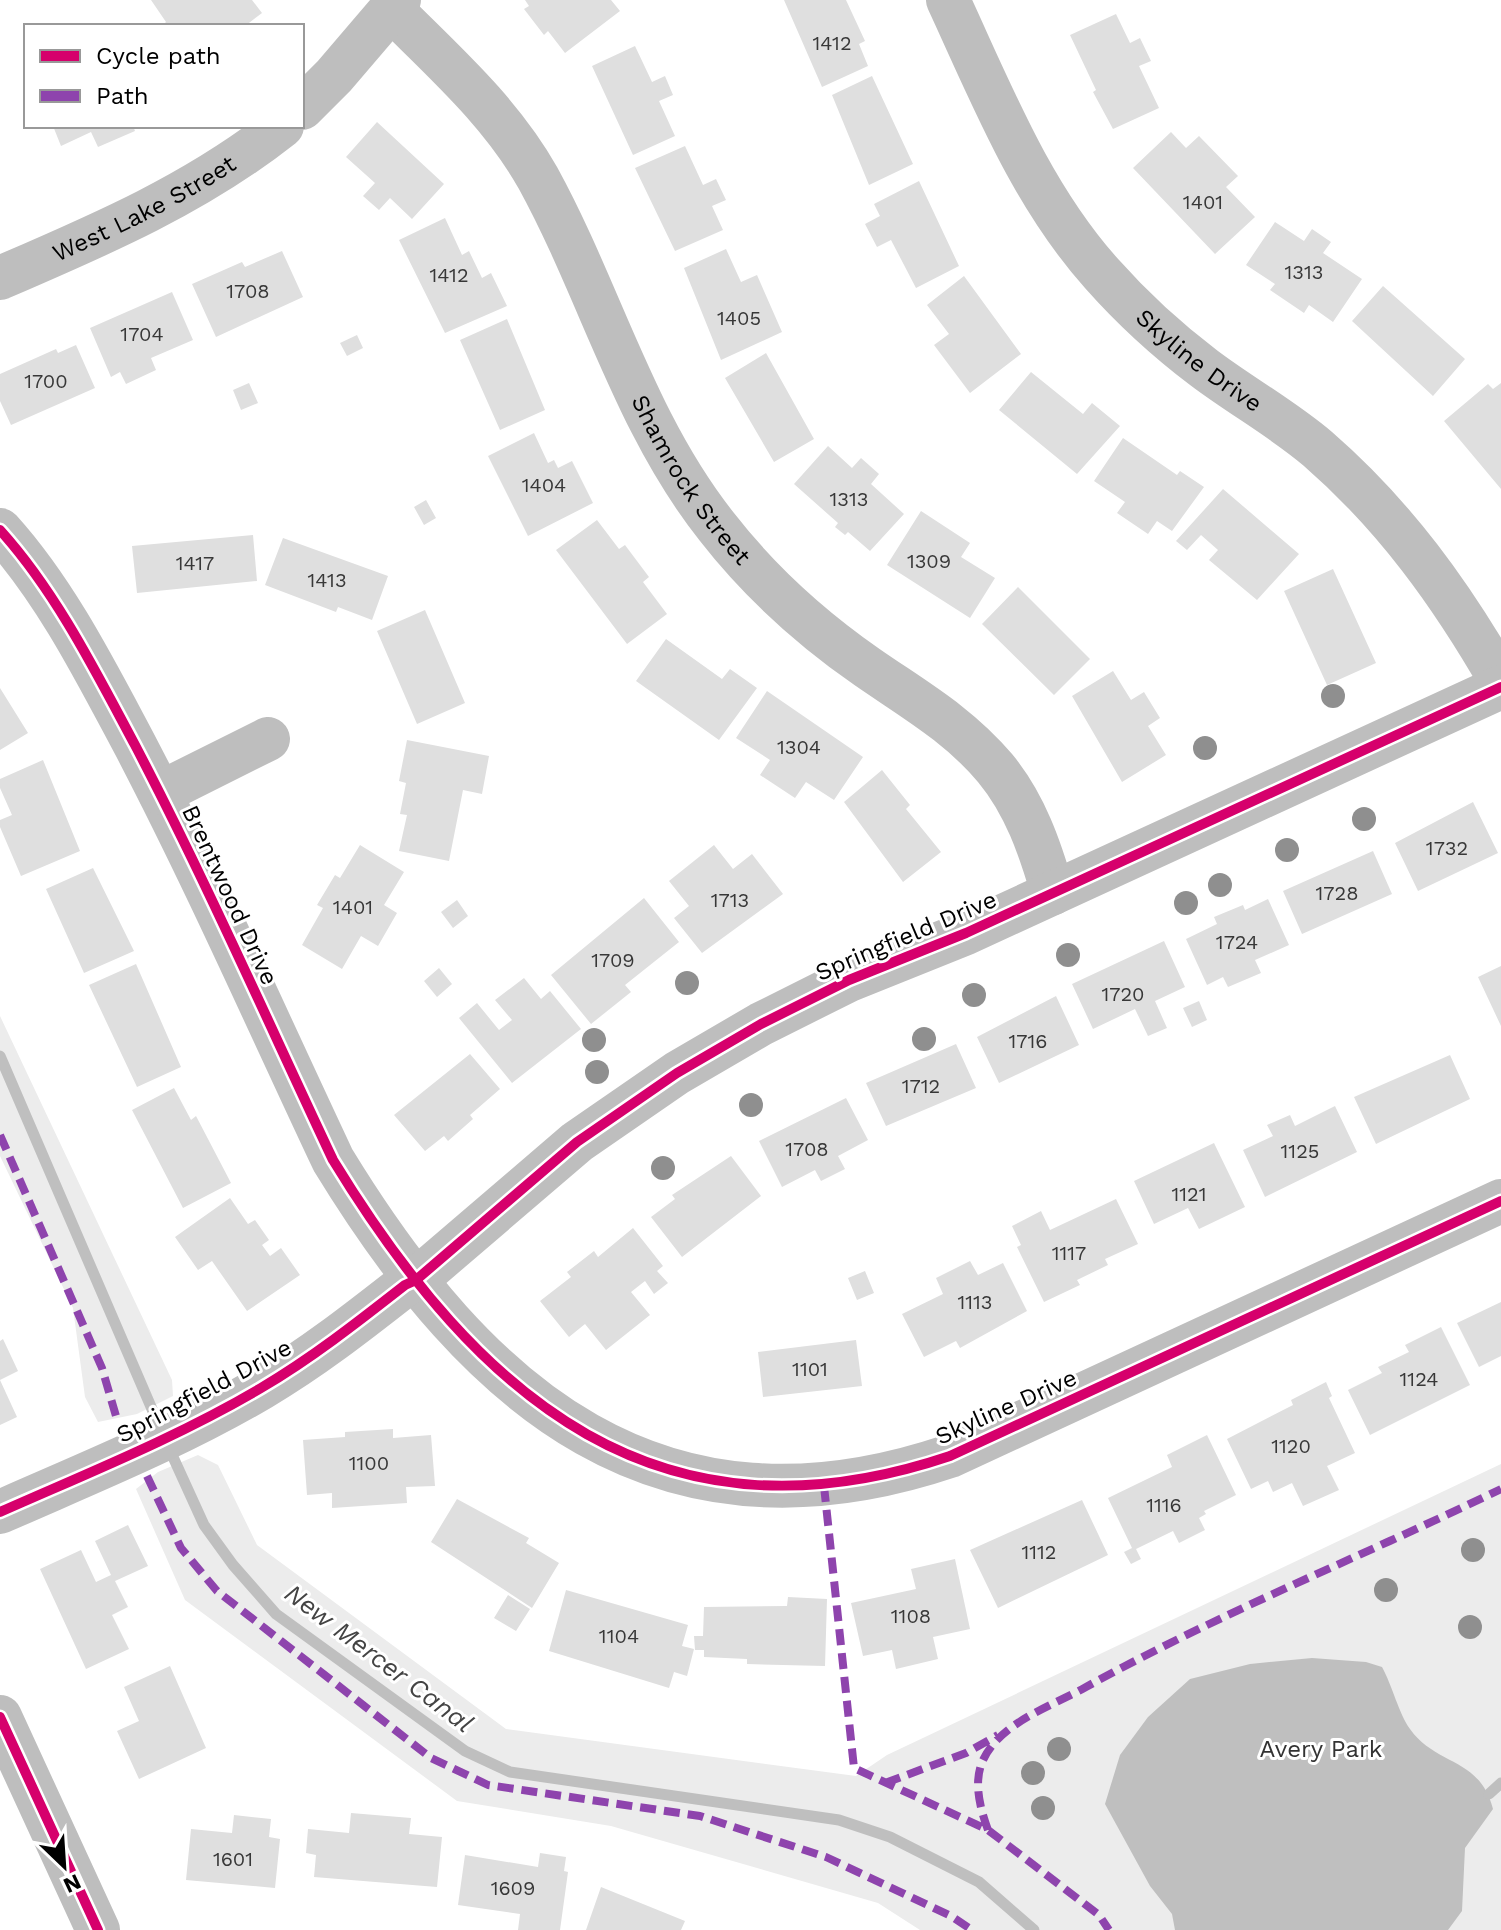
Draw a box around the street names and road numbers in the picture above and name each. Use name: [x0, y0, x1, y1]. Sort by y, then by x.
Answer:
street label: West Lake Street: [48, 149, 241, 267]
street label: Skyline Drive: [1130, 303, 1267, 418]
street label: Shamrock Street: [626, 390, 756, 571]
street label: Brentwood Drive: [176, 801, 284, 989]
street label: Springfield Drive: [811, 885, 1001, 987]
street label: Springfield Drive: [112, 1333, 296, 1449]
street label: Skyline Drive: [931, 1363, 1081, 1451]

